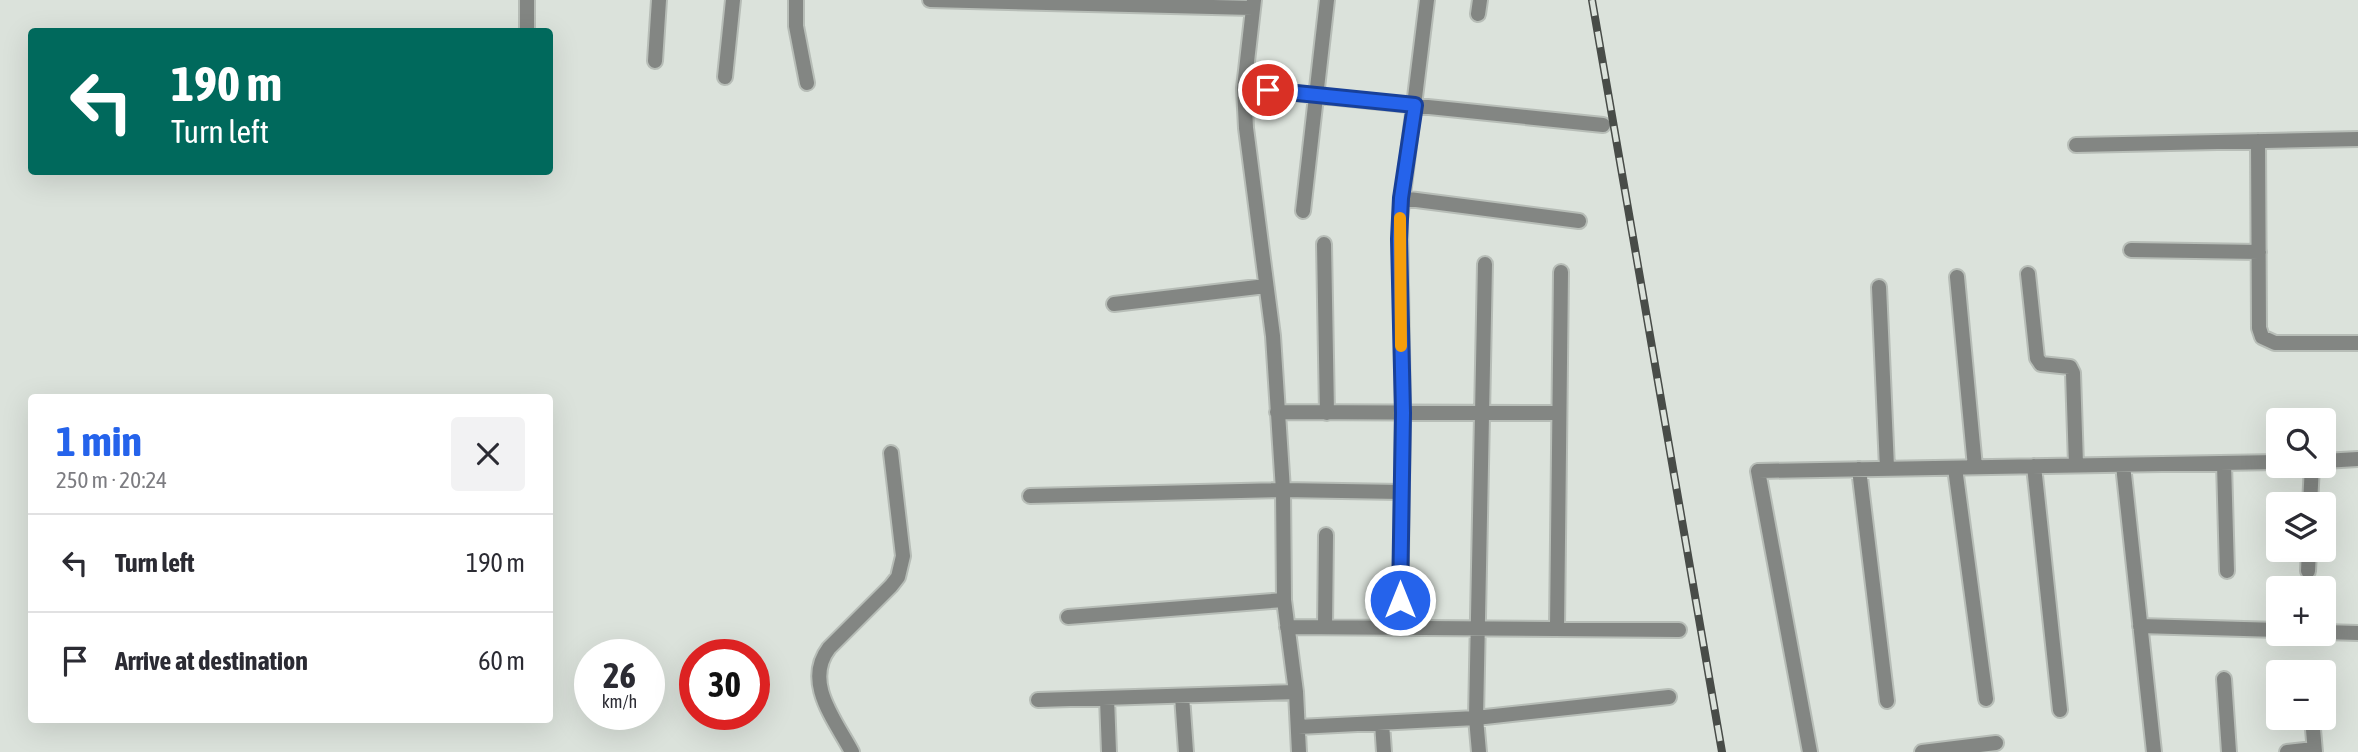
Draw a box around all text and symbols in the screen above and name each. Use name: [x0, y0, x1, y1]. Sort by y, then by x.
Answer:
text: 190 m: [171, 55, 282, 111]
icon: left: [56, 56, 147, 147]
pin: [1238, 60, 1298, 120]
icon: arrive: [1249, 71, 1287, 109]
text: Turn left: [171, 113, 269, 150]
map controls: [2266, 408, 2336, 730]
button: search: [2266, 408, 2336, 478]
text: 1 min: [56, 417, 142, 465]
button: close: [451, 417, 525, 491]
text: 250 m · 20:24: [56, 467, 167, 493]
button: layers: [2266, 492, 2336, 562]
icon: left: [56, 544, 94, 582]
text: Turn left: [115, 548, 195, 578]
text: 190 m: [466, 548, 525, 578]
position arrow: [1363, 563, 1437, 637]
button: +: [2266, 576, 2336, 646]
speed limit sign: 30: [679, 639, 770, 730]
icon: arrive: [56, 642, 94, 680]
text: Arrive at destination: [115, 646, 308, 676]
text: 60 m: [478, 646, 525, 676]
text: 26: [603, 655, 636, 695]
button: −: [2266, 660, 2336, 730]
text: km/h: [602, 691, 637, 712]

